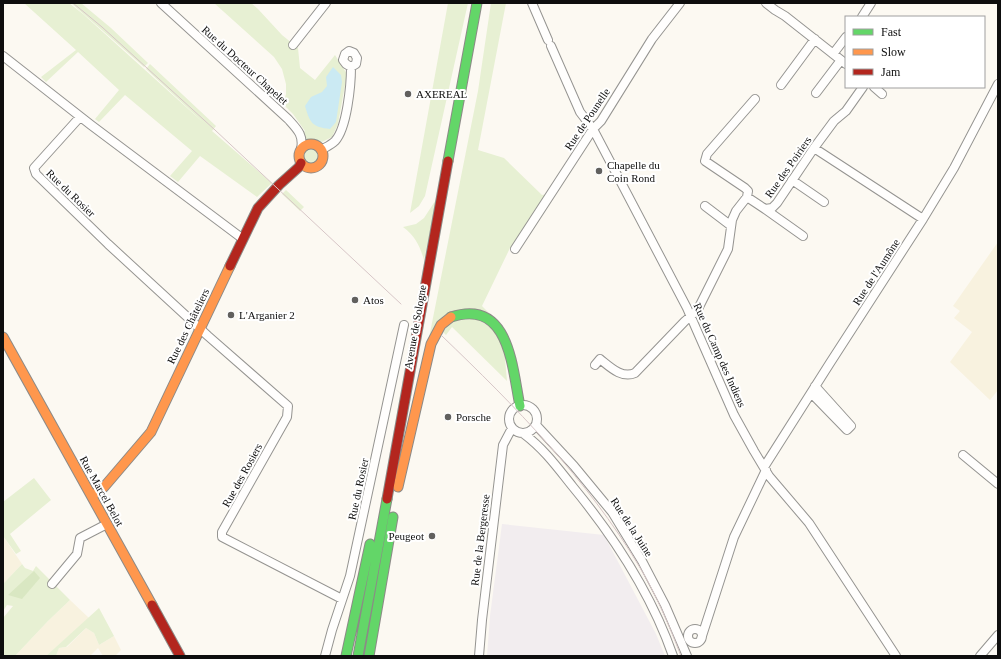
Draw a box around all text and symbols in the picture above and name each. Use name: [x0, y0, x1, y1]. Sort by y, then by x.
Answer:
legend: [845, 16, 985, 88]
street label: Rue du Docteur Chapelet: [200, 23, 290, 107]
text: Fast: [881, 25, 902, 39]
text: Slow: [881, 45, 906, 59]
text: Jam: [881, 65, 901, 79]
street label: Rue de Pounelle: [562, 86, 612, 152]
place label: AXEREAL: [416, 88, 468, 100]
marker: AXEREAL: [403, 89, 413, 99]
street label: Rue des Poiriers: [762, 134, 814, 200]
place label: Chapelle du Coin Rond: [607, 159, 660, 184]
marker: Chapelle du Coin Rond: [594, 166, 604, 176]
street label: Rue du Rosier: [44, 167, 98, 219]
street label: Rue de l'Aumône: [850, 237, 902, 307]
street label: Avenue de Sologne: [402, 284, 428, 370]
street label: Rue des Châteliers: [165, 286, 211, 366]
place label: Atos: [363, 294, 384, 306]
marker: Atos: [350, 295, 360, 305]
street label: Rue du Camp des Indiens: [692, 301, 748, 409]
place label: L'Arganier 2: [239, 309, 295, 321]
marker: L'Arganier 2: [226, 310, 236, 320]
place label: Porsche: [456, 411, 491, 423]
marker: Porsche: [443, 412, 453, 422]
street label: Rue des Rosiers: [220, 441, 264, 509]
street label: Rue Marcel Belot: [78, 454, 126, 528]
street label: Rue du Rosier: [346, 457, 370, 521]
street label: Rue de la Bergeresse: [468, 493, 492, 587]
street label: Rue de la Juine: [609, 495, 655, 559]
place label: Peugeot: [389, 530, 424, 542]
marker: Peugeot: [427, 531, 437, 541]

